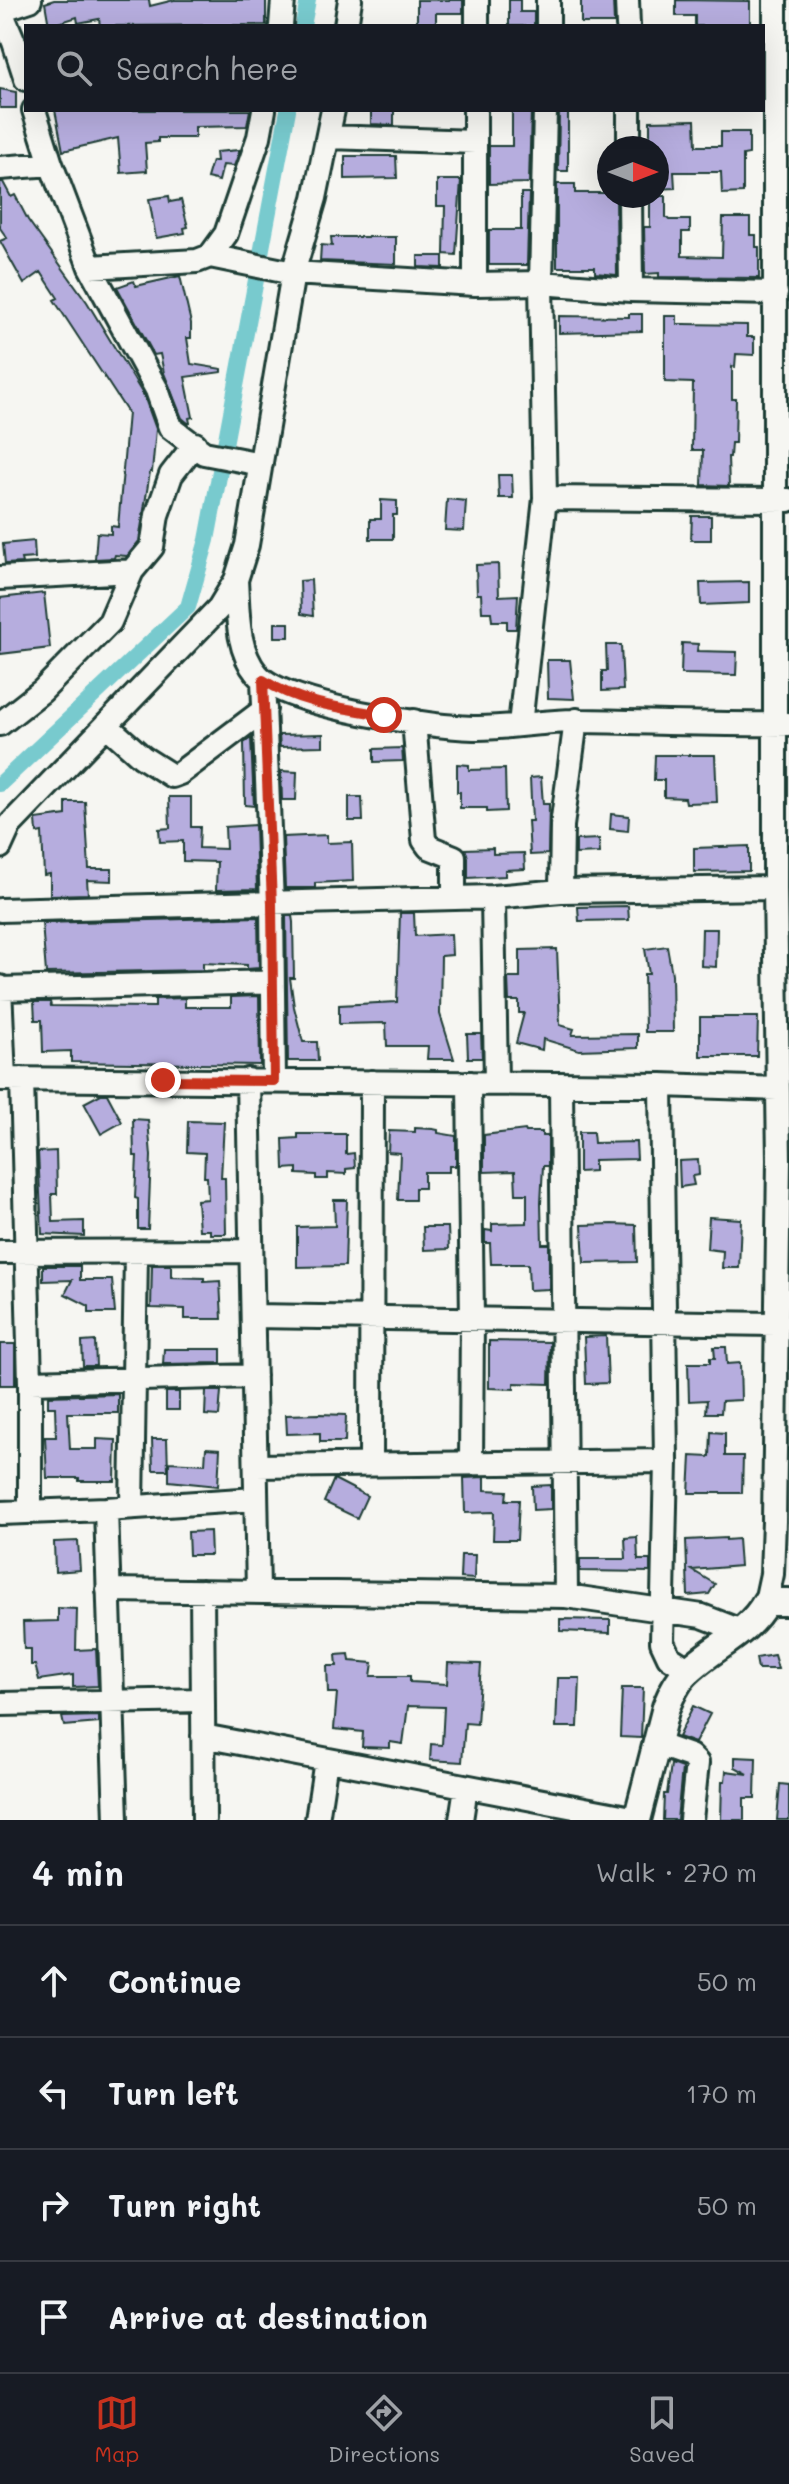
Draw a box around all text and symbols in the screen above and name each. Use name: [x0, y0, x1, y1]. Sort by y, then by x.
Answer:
search box: [24, 24, 765, 112]
icon: search: [52, 46, 96, 90]
text: Search here: [116, 48, 299, 88]
north arrow: [597, 136, 669, 208]
route start: [366, 697, 402, 733]
route end: [145, 1062, 181, 1098]
text: 4 min: [32, 1850, 124, 1895]
text: Walk · 270 m: [596, 1855, 757, 1889]
icon: ahead: [32, 1959, 76, 2003]
text: Continue: [108, 1961, 241, 2001]
text: 50 m: [697, 1964, 757, 1998]
icon: left: [32, 2071, 76, 2115]
text: Turn left: [108, 2073, 239, 2113]
text: 170 m: [686, 2076, 757, 2110]
icon: right: [32, 2183, 76, 2227]
text: Turn right: [108, 2185, 261, 2225]
text: 50 m: [697, 2188, 757, 2222]
icon: arrive: [32, 2295, 76, 2339]
text: Arrive at destination: [108, 2297, 428, 2337]
tab: Map: [95, 2391, 139, 2468]
tab: Directions: [328, 2391, 440, 2468]
tab: Saved: [629, 2391, 694, 2468]

